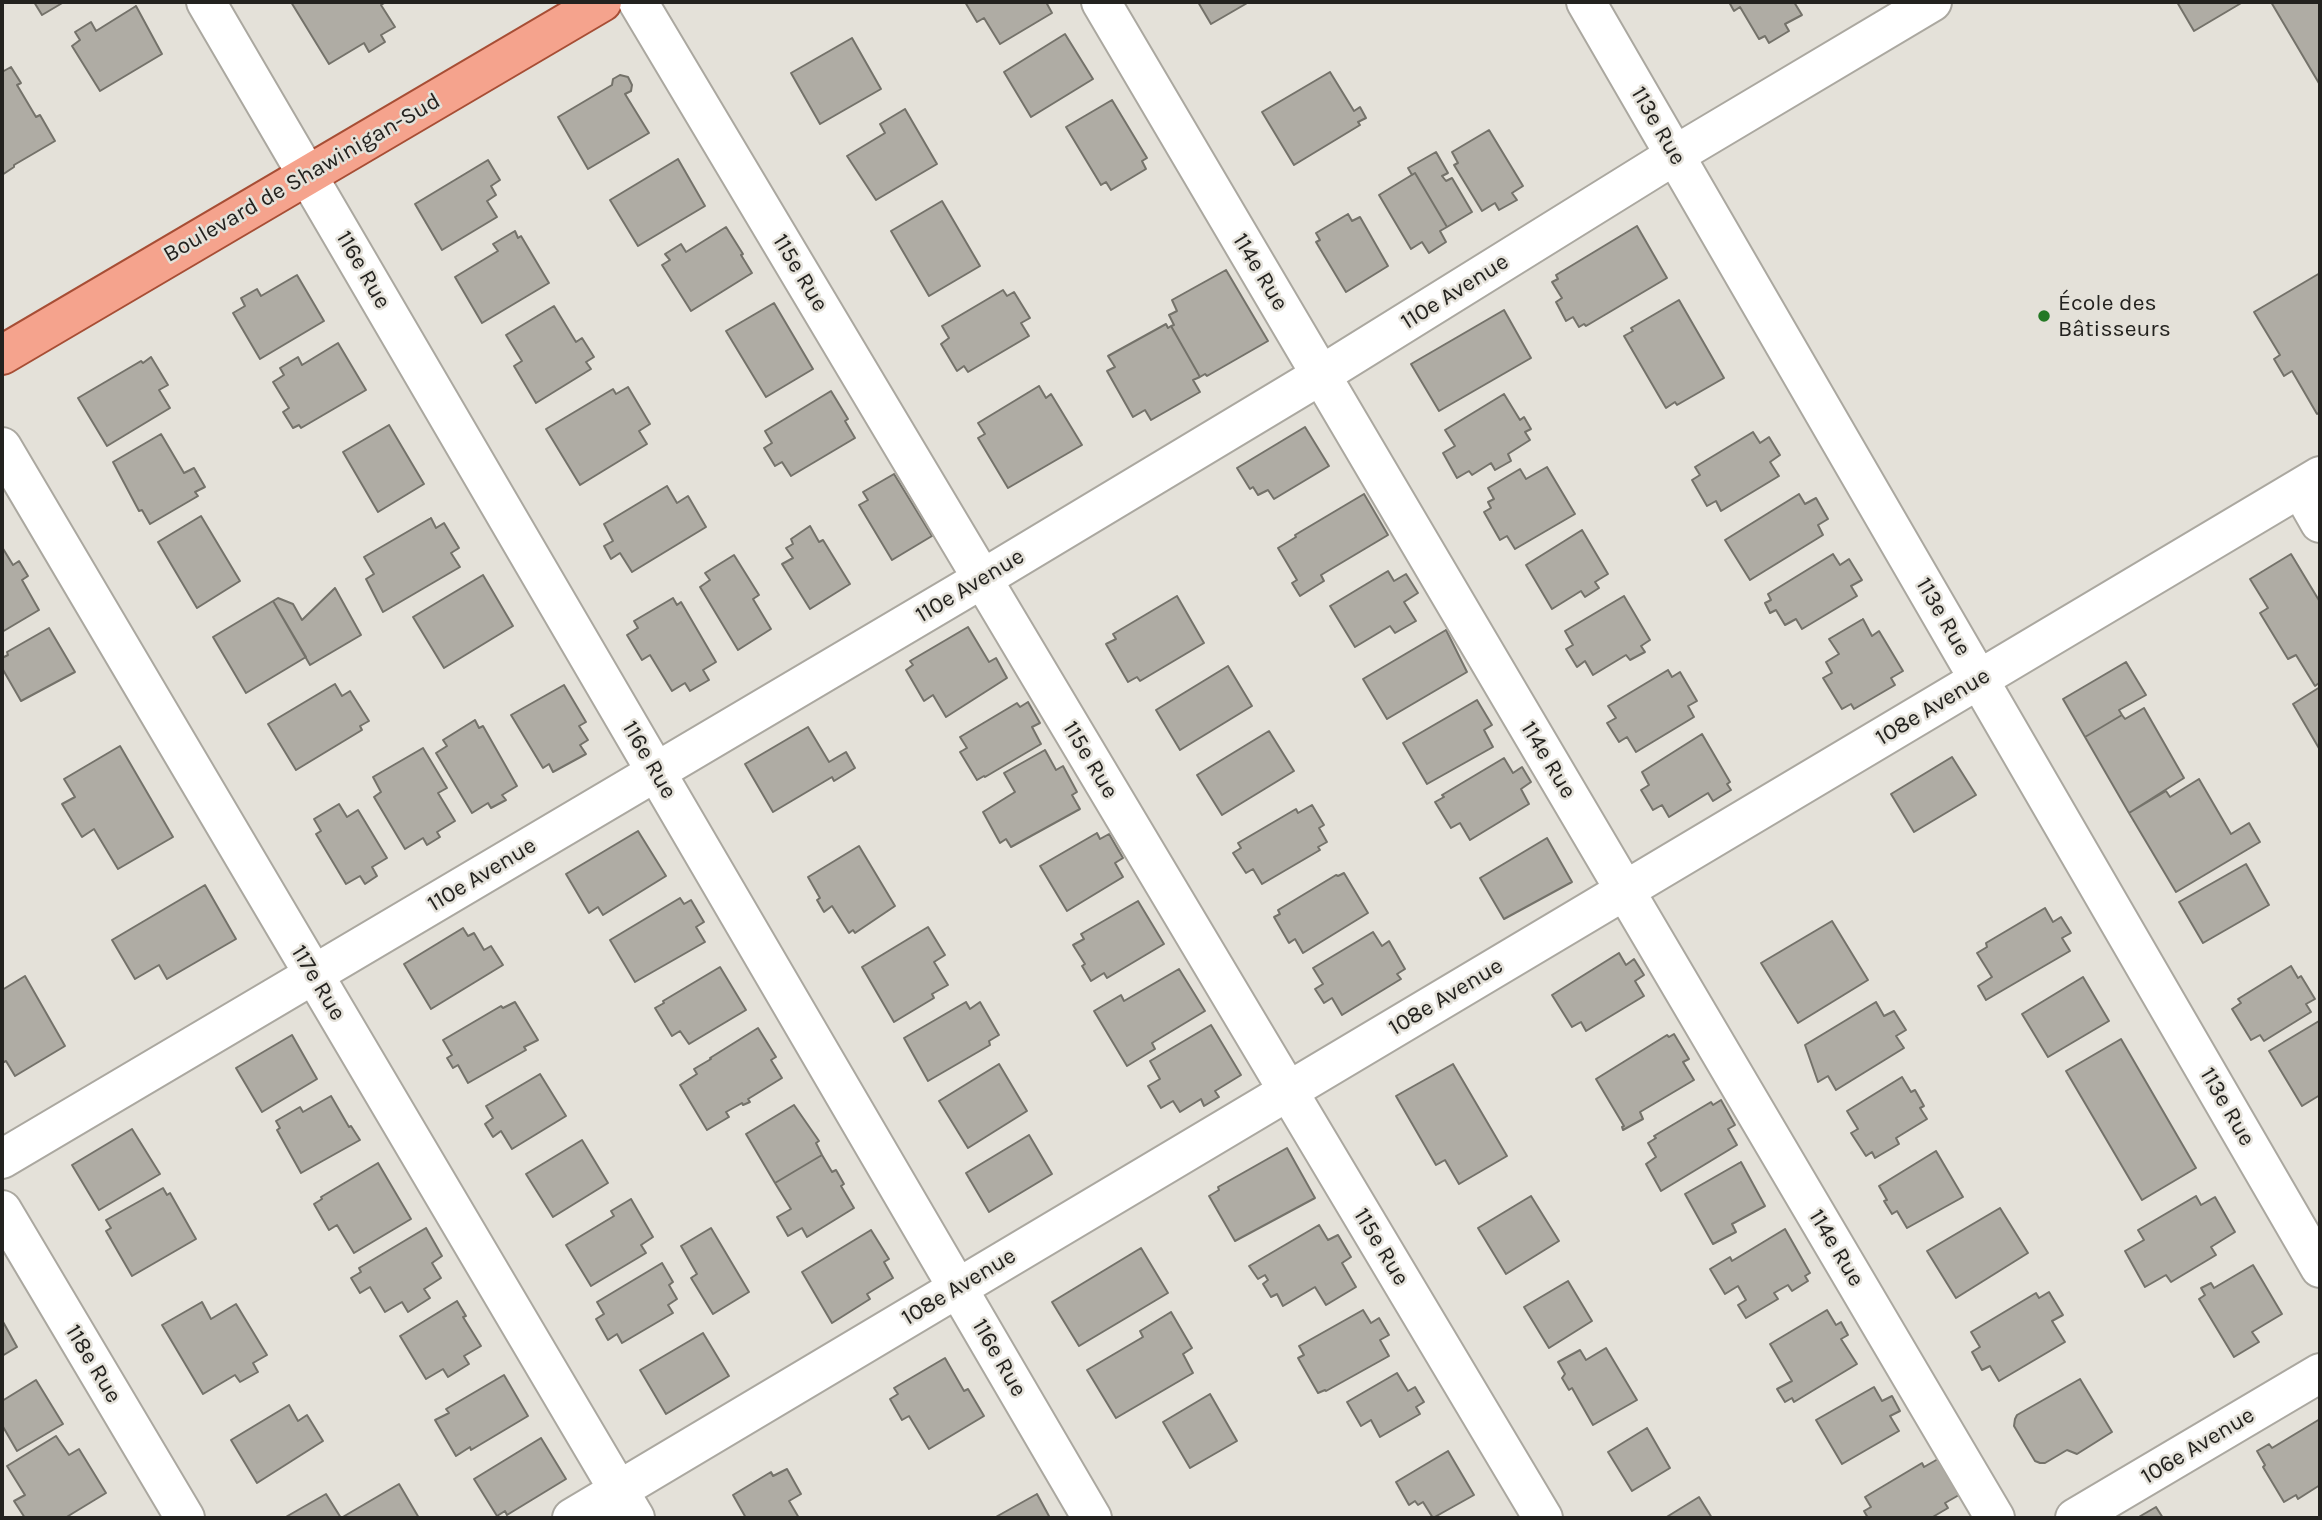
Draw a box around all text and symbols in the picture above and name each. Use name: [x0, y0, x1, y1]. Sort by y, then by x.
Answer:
street label: 113e Rue: [1625, 82, 1691, 170]
street label: Boulevard de Shawinigan-Sud: [159, 87, 445, 269]
street label: 116e Rue: [330, 226, 396, 314]
street label: 114e Rue: [1226, 228, 1294, 316]
street label: 115e Rue: [766, 229, 834, 317]
street label: 110e Avenue: [1396, 248, 1514, 336]
place label: École des Bâtisseurs: [2058, 289, 2171, 343]
marker: École des Bâtisseurs: [2036, 308, 2052, 324]
street label: 110e Avenue: [911, 543, 1029, 629]
street label: 113e Rue: [1910, 573, 1976, 661]
street label: 108e Avenue: [1871, 662, 1995, 752]
street label: 116e Rue: [616, 716, 682, 804]
street label: 115e Rue: [1056, 716, 1124, 804]
street label: 114e Rue: [1514, 716, 1582, 804]
street label: 110e Avenue: [423, 832, 541, 918]
street label: 117e Rue: [285, 940, 351, 1026]
street label: 108e Avenue: [1384, 952, 1508, 1042]
street label: 113e Rue: [2194, 1063, 2260, 1151]
street label: 115e Rue: [1347, 1203, 1415, 1291]
street label: 114e Rue: [1802, 1204, 1870, 1292]
street label: 108e Avenue: [897, 1242, 1021, 1332]
street label: 116e Rue: [966, 1314, 1032, 1402]
street label: 118e Rue: [59, 1320, 127, 1408]
street label: 106e Avenue: [2136, 1401, 2260, 1491]

